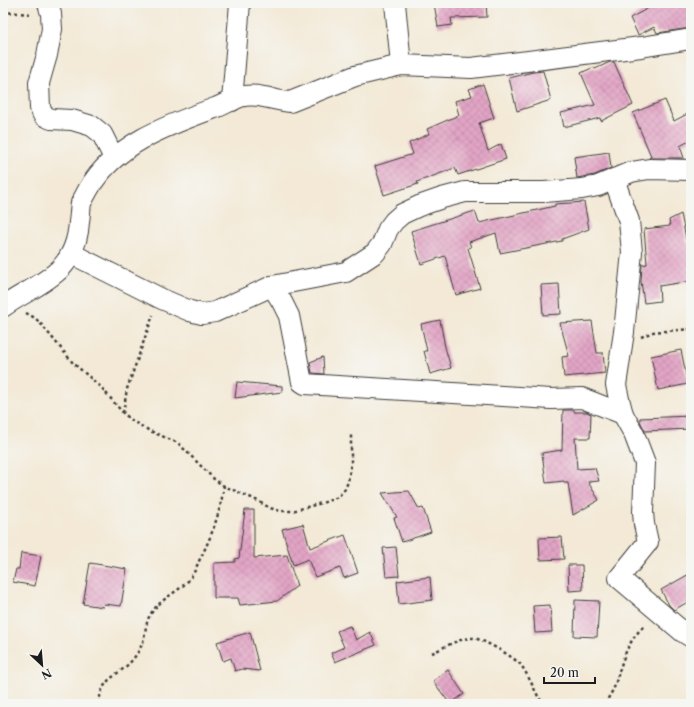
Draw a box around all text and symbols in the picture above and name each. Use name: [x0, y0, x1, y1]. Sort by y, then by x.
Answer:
north arrow: [22, 645, 62, 685]
scale bar: [544, 659, 595, 685]
text: 20 m: [550, 665, 579, 680]
text: N: [39, 666, 54, 683]

